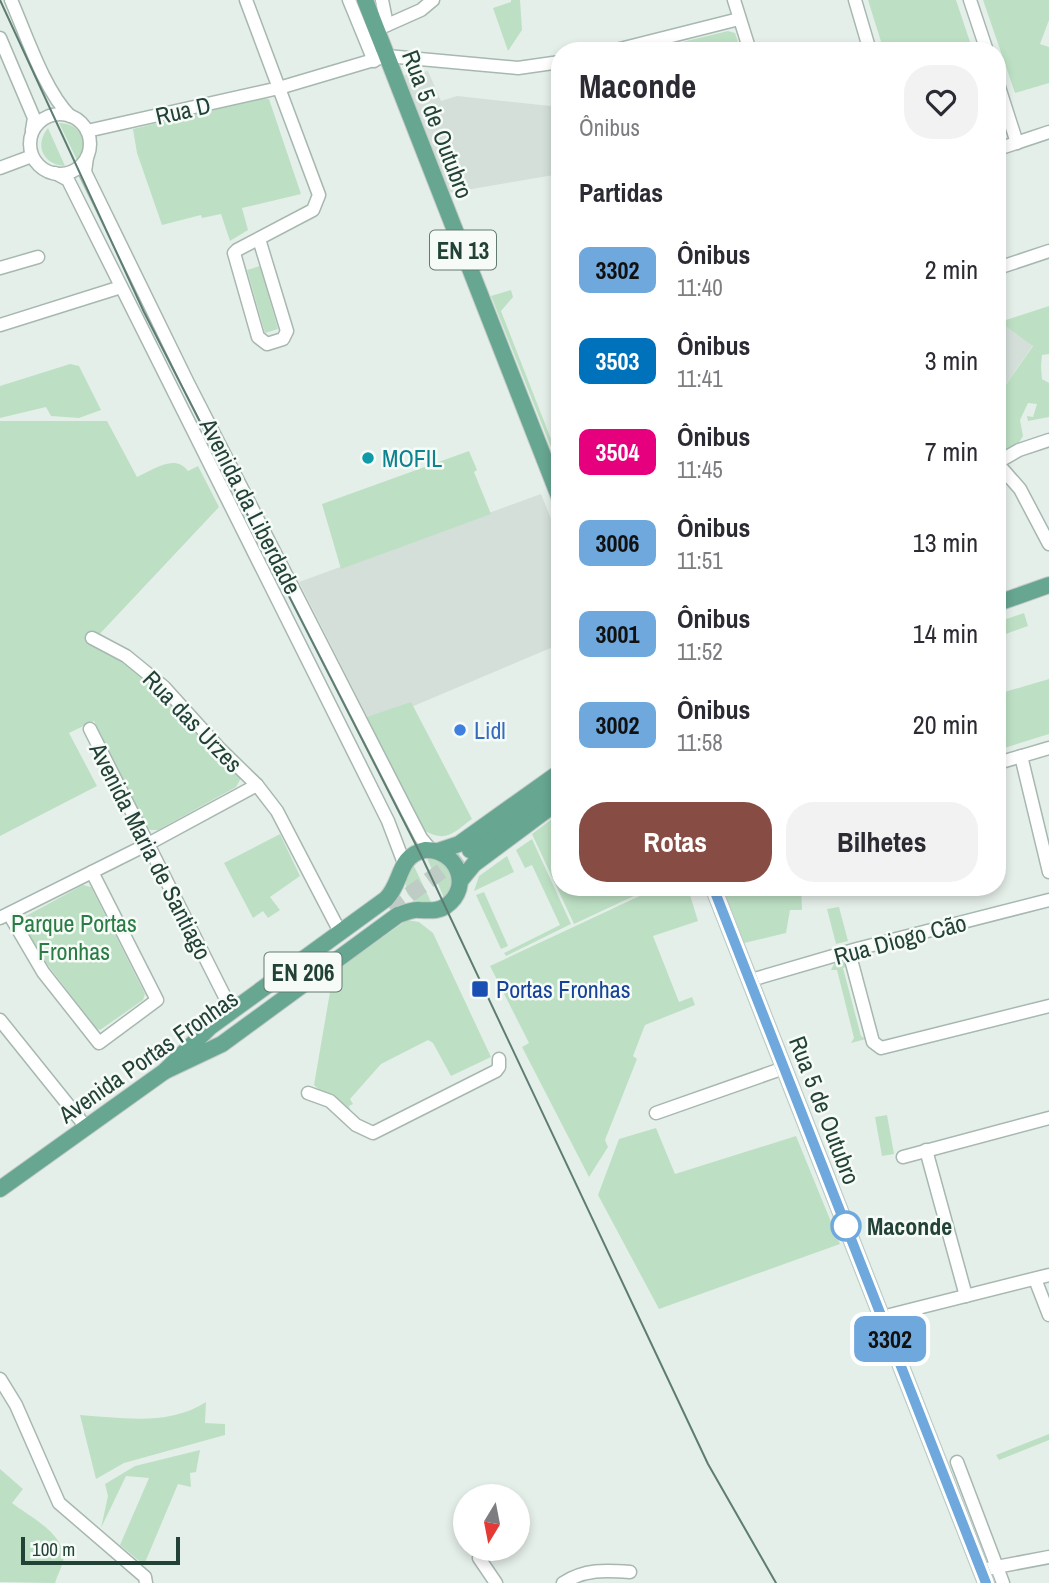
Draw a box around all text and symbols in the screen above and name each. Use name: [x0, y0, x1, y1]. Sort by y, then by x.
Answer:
street label: Rua 5 de Outubro: [395, 45, 481, 203]
text: Maconde: [579, 64, 696, 108]
button: heart: [904, 65, 978, 139]
street label: Rua D: [152, 88, 214, 132]
text: Ônibus: [579, 112, 640, 143]
text: Partidas: [579, 175, 663, 210]
road number: EN 13: [430, 230, 496, 270]
text: Ônibus: [677, 237, 750, 272]
text: 2 min: [925, 252, 978, 287]
text: 3302: [596, 254, 639, 286]
text: 11:40: [677, 272, 723, 303]
text: Ônibus: [677, 328, 750, 363]
text: 3 min: [925, 343, 978, 378]
text: 3503: [596, 345, 639, 377]
text: 11:41: [677, 363, 723, 394]
street label: Avenida da Liberdade: [192, 412, 309, 599]
text: Ônibus: [677, 419, 750, 454]
text: 7 min: [925, 434, 978, 469]
text: 3504: [596, 436, 639, 468]
place label: MOFIL: [382, 442, 442, 474]
marker: MOFIL: [360, 450, 376, 466]
text: 11:45: [677, 454, 723, 485]
text: Ônibus: [677, 510, 750, 545]
text: 13 min: [913, 525, 978, 560]
text: 3006: [596, 527, 639, 559]
text: 11:51: [677, 545, 723, 576]
text: Ônibus: [677, 601, 750, 636]
text: 14 min: [913, 616, 978, 651]
text: 3001: [596, 618, 639, 650]
text: 11:52: [677, 636, 723, 667]
street label: Rua das Urzes: [136, 663, 250, 779]
text: Ônibus: [677, 692, 750, 727]
text: 20 min: [913, 707, 978, 742]
text: 3002: [596, 709, 639, 741]
place label: Lidl: [474, 714, 506, 746]
marker: Lidl: [452, 722, 468, 738]
text: 11:58: [677, 727, 723, 758]
street label: Avenida Maria de Santiago: [82, 736, 220, 965]
button: Rotas: [579, 802, 772, 882]
button: Bilhetes: [786, 802, 978, 882]
street label: Rua Diogo Cão: [830, 906, 970, 972]
park label: Parque Portas Fronhas: [11, 907, 137, 967]
road number: EN 206: [264, 953, 342, 992]
place label: Portas Fronhas: [496, 973, 631, 1005]
marker: Portas Fronhas: [470, 979, 490, 999]
street label: Avenida Portas Fronhas: [51, 982, 244, 1130]
street label: Rua 5 de Outubro: [782, 1031, 868, 1189]
place label: Maconde: [867, 1210, 952, 1242]
marker: Maconde: [831, 1211, 861, 1241]
line badge: 3302: [841, 1316, 939, 1362]
text: 3302: [868, 1323, 912, 1355]
north arrow: [453, 1484, 530, 1561]
map controls: [453, 1484, 530, 1561]
scale bar: [21, 1534, 180, 1566]
text: 100 m: [32, 1536, 75, 1562]

